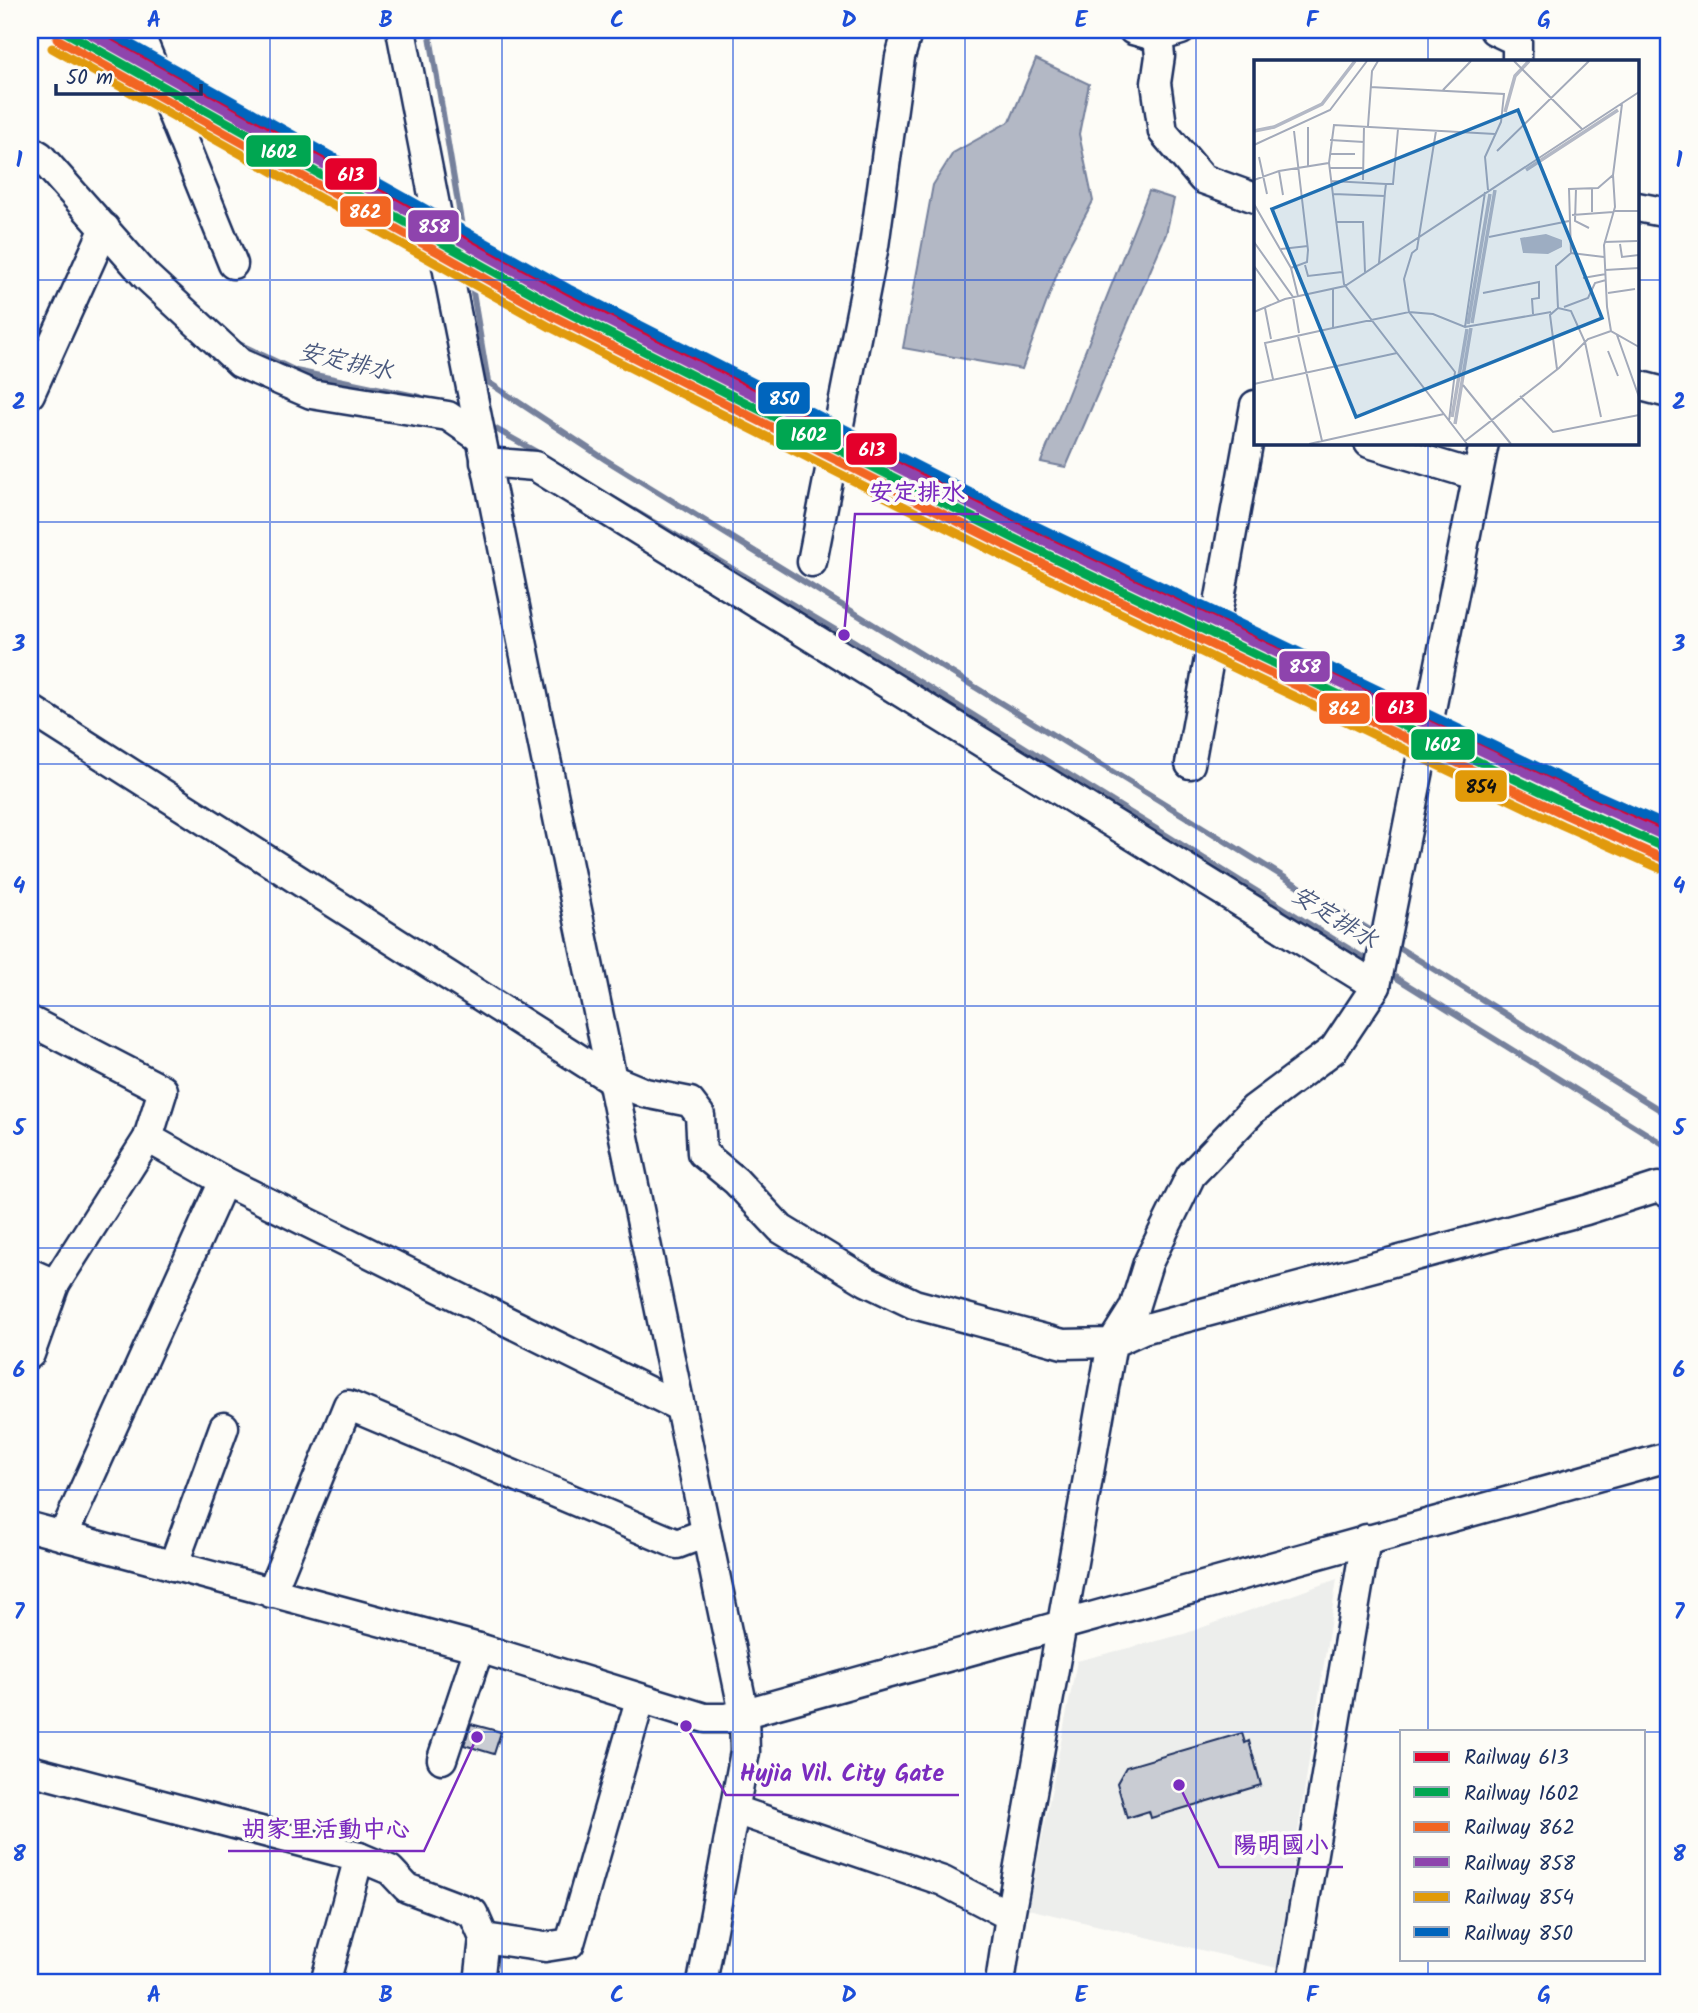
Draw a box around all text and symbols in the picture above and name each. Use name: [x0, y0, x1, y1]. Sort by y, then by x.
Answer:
text: A: [147, 3, 161, 39]
text: B: [379, 3, 393, 39]
text: C: [610, 3, 624, 39]
text: D: [841, 3, 857, 39]
text: E: [1075, 3, 1089, 39]
text: F: [1306, 3, 1320, 39]
text: G: [1537, 3, 1551, 39]
scale bar: [56, 52, 201, 96]
inset map: [1254, 60, 1638, 444]
text: 50 m: [66, 62, 113, 95]
line badge: 1602: [245, 134, 312, 168]
text: 1602: [261, 138, 297, 168]
text: 1: [16, 143, 23, 179]
text: 1: [1676, 143, 1683, 179]
line badge: 613: [324, 157, 378, 191]
text: 613: [338, 161, 364, 191]
line badge: 862: [339, 195, 392, 228]
text: 862: [349, 198, 381, 228]
line badge: 858: [407, 209, 460, 243]
text: 858: [418, 213, 451, 243]
water label: 安定排水: [295, 333, 398, 392]
line badge: 850: [757, 381, 811, 415]
text: 2: [12, 385, 26, 421]
text: 850: [769, 385, 800, 415]
text: 2: [1672, 385, 1686, 421]
line badge: 1602: [775, 418, 842, 451]
text: 1602: [791, 421, 827, 451]
line badge: 613: [845, 432, 898, 466]
text: 613: [859, 436, 885, 466]
callout: 安定排水: [855, 469, 979, 514]
text: 安定排水: [869, 474, 965, 513]
text: 3: [12, 627, 26, 663]
text: 3: [1672, 627, 1686, 663]
line badge: 858: [1278, 650, 1331, 683]
text: 858: [1289, 653, 1322, 683]
line badge: 613: [1374, 691, 1428, 724]
line badge: 862: [1318, 692, 1371, 725]
text: 613: [1388, 694, 1414, 724]
text: 862: [1328, 695, 1360, 725]
line badge: 1602: [1410, 728, 1476, 761]
text: 1602: [1425, 731, 1461, 761]
line badge: 854: [1454, 769, 1508, 803]
text: 854: [1465, 773, 1497, 803]
text: 4: [13, 869, 26, 905]
text: 4: [1673, 869, 1686, 905]
water label: 安定排水: [1283, 876, 1386, 961]
text: 5: [12, 1111, 27, 1147]
text: 5: [1672, 1111, 1687, 1147]
text: 6: [13, 1353, 25, 1389]
text: 6: [1673, 1353, 1685, 1389]
text: 7: [14, 1595, 26, 1631]
text: 7: [1674, 1595, 1686, 1631]
legend: [1400, 1730, 1646, 1960]
text: Railway 613: [1464, 1742, 1569, 1775]
callout: Hujia Vil. City Gate: [726, 1750, 959, 1795]
text: Hujia Vil. City Gate: [740, 1755, 944, 1794]
text: Railway 1602: [1464, 1778, 1579, 1811]
callout: 胡家里活動中心: [228, 1806, 424, 1851]
text: 胡家里活動中心: [242, 1811, 410, 1850]
text: Railway 862: [1464, 1812, 1575, 1845]
callout: 陽明國小: [1219, 1822, 1343, 1867]
text: 陽明國小: [1233, 1827, 1329, 1866]
text: 8: [12, 1837, 26, 1873]
text: 8: [1672, 1837, 1686, 1873]
text: Railway 858: [1464, 1848, 1575, 1881]
text: Railway 854: [1464, 1882, 1574, 1915]
text: Railway 850: [1464, 1918, 1573, 1951]
text: A: [147, 1978, 161, 2013]
text: B: [379, 1978, 393, 2013]
text: C: [610, 1978, 624, 2013]
text: D: [841, 1978, 857, 2013]
text: E: [1075, 1978, 1089, 2013]
text: F: [1306, 1978, 1320, 2013]
text: G: [1537, 1978, 1551, 2013]

